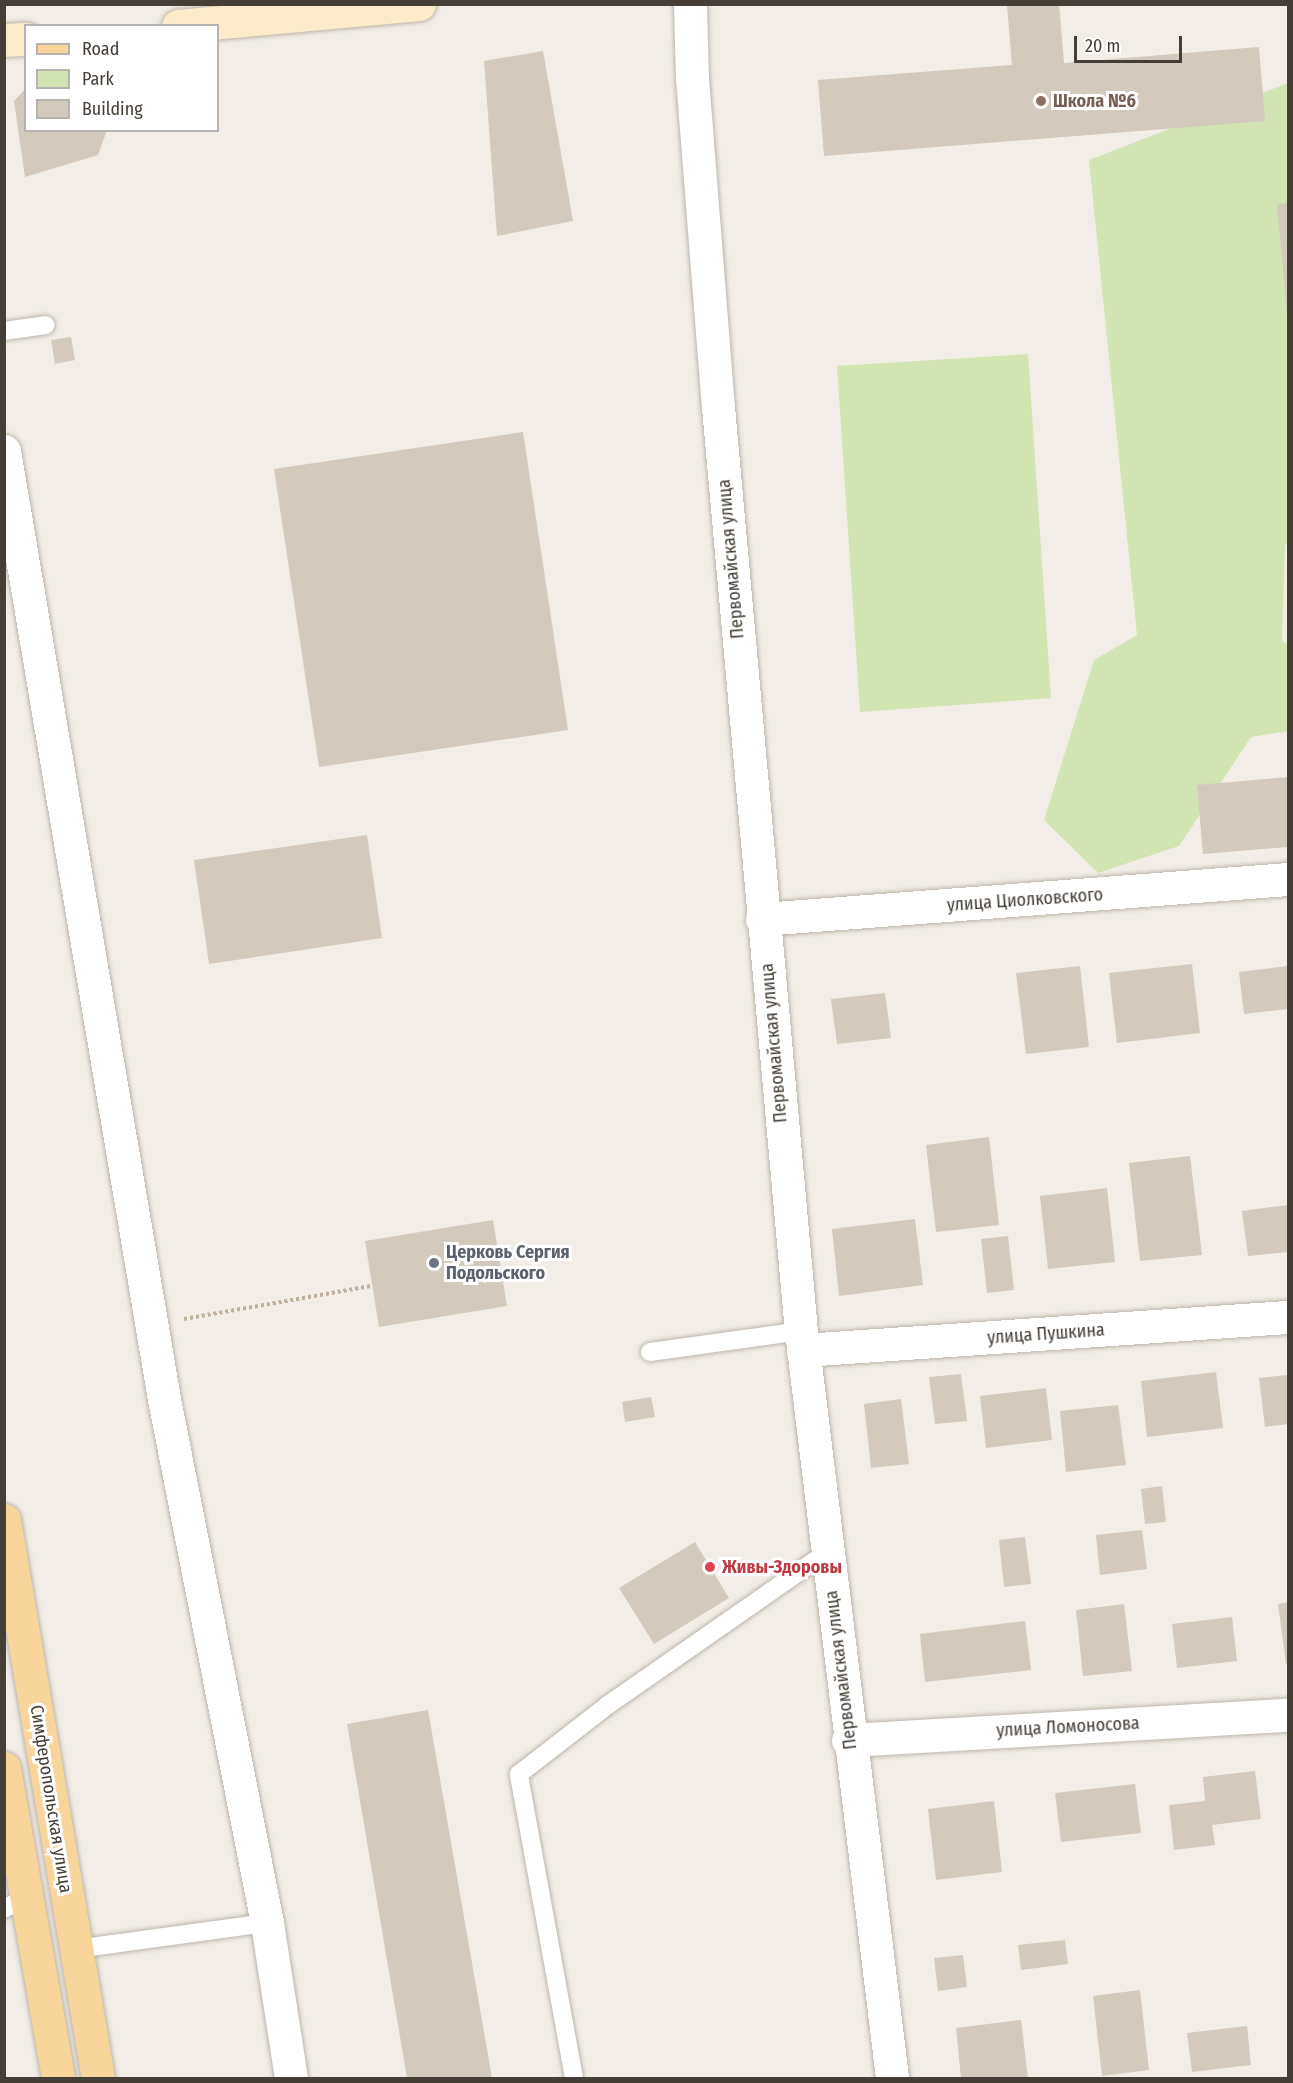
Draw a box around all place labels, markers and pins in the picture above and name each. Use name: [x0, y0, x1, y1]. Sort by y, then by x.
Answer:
place label: Школа №6: [1053, 90, 1136, 112]
marker: Школа №6: [1034, 94, 1048, 108]
place label: Церковь Сергия Подольского: [446, 1242, 570, 1284]
marker: Церковь Сергия Подольского: [427, 1256, 441, 1270]
place label: Живы-Здоровы: [722, 1556, 842, 1578]
marker: Живы-Здоровы: [703, 1560, 717, 1574]

